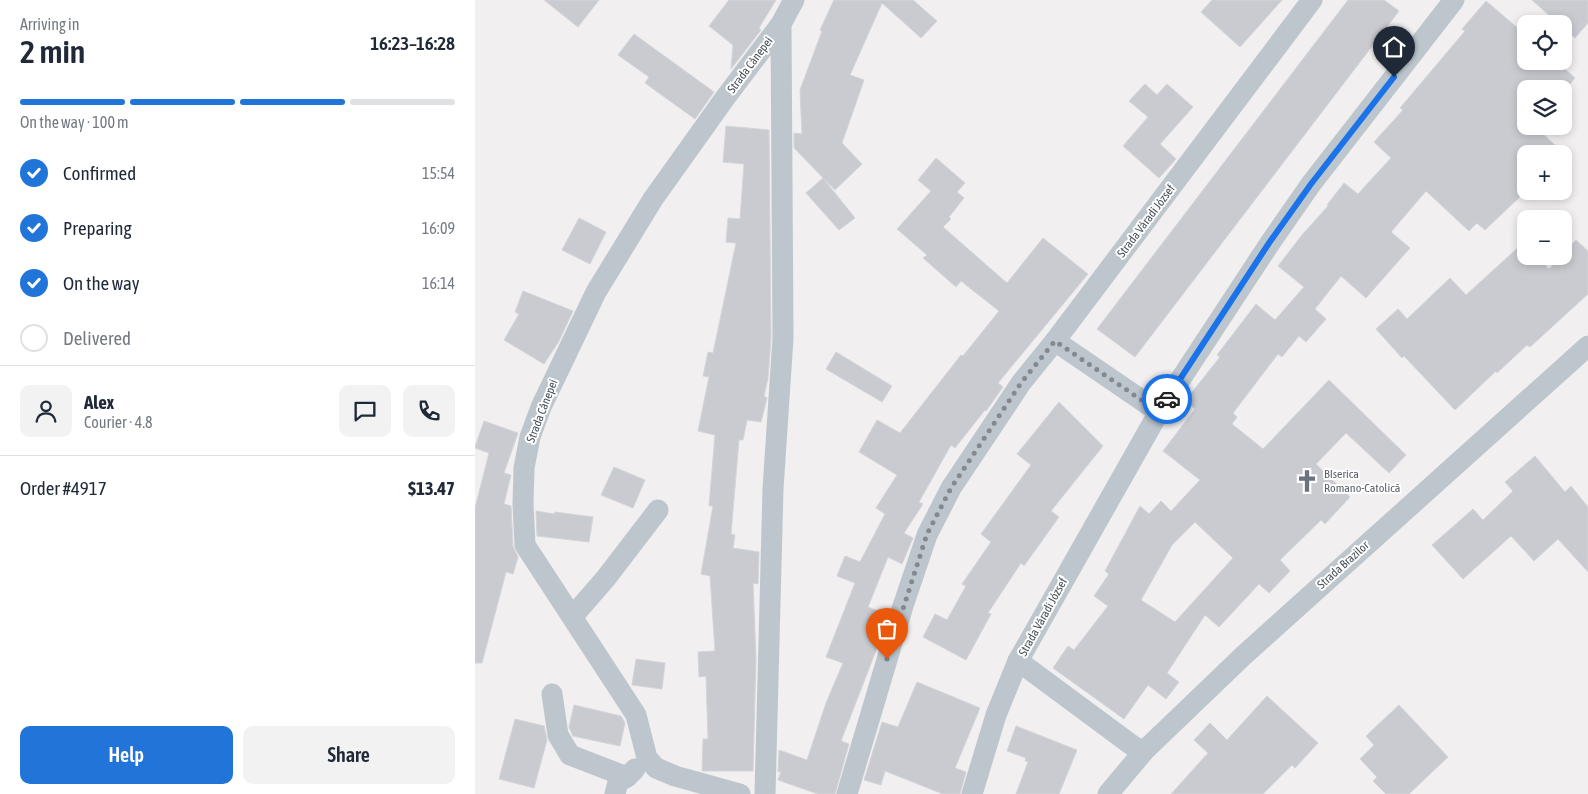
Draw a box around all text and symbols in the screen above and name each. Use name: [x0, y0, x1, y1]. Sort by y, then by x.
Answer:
text: Arriving in: [20, 15, 80, 33]
map controls: [1517, 15, 1572, 265]
button: locate: [1517, 15, 1572, 70]
pin: [1373, 26, 1415, 77]
text: 16:23–16:28: [370, 32, 455, 54]
text: 2 min: [20, 33, 85, 70]
icon: home: [1380, 33, 1408, 61]
street label: Strada Cânepei: [724, 34, 776, 96]
button: layers: [1517, 80, 1572, 135]
text: On the way · 100 m: [20, 113, 129, 131]
button: +: [1517, 145, 1572, 200]
icon: check: [20, 159, 48, 187]
text: Confirmed: [63, 162, 136, 184]
text: 15:54: [422, 164, 455, 182]
street label: Strada Váradi József: [1114, 181, 1178, 260]
button: −: [1517, 210, 1572, 265]
icon: check: [20, 214, 48, 242]
text: Preparing: [63, 217, 132, 239]
text: 16:09: [422, 219, 455, 237]
icon: check: [20, 269, 48, 297]
text: On the way: [63, 272, 140, 294]
text: 16:14: [422, 274, 455, 292]
text: Delivered: [63, 327, 131, 349]
courier: [1142, 374, 1192, 424]
street label: Strada Cânepei: [524, 377, 560, 445]
button: person: [20, 385, 72, 437]
button: chat: [339, 385, 391, 437]
button: phone: [403, 385, 455, 437]
icon: car: [1153, 385, 1181, 413]
text: Alex: [84, 391, 114, 413]
text: Courier · 4.8: [84, 413, 153, 431]
place label: BIserica Romano-Catolică: [1324, 467, 1400, 495]
church icon: BIserica Romano-Catolică: [1294, 468, 1320, 494]
text: Order #4917: [20, 477, 107, 499]
text: $13.47: [408, 477, 455, 499]
street label: Strada Brazilor: [1314, 538, 1372, 592]
street label: Strada Váradi József: [1016, 575, 1071, 658]
pin: [866, 608, 908, 659]
icon: bag: [873, 615, 901, 643]
button: Help: [20, 726, 233, 784]
button: Share: [243, 726, 455, 784]

